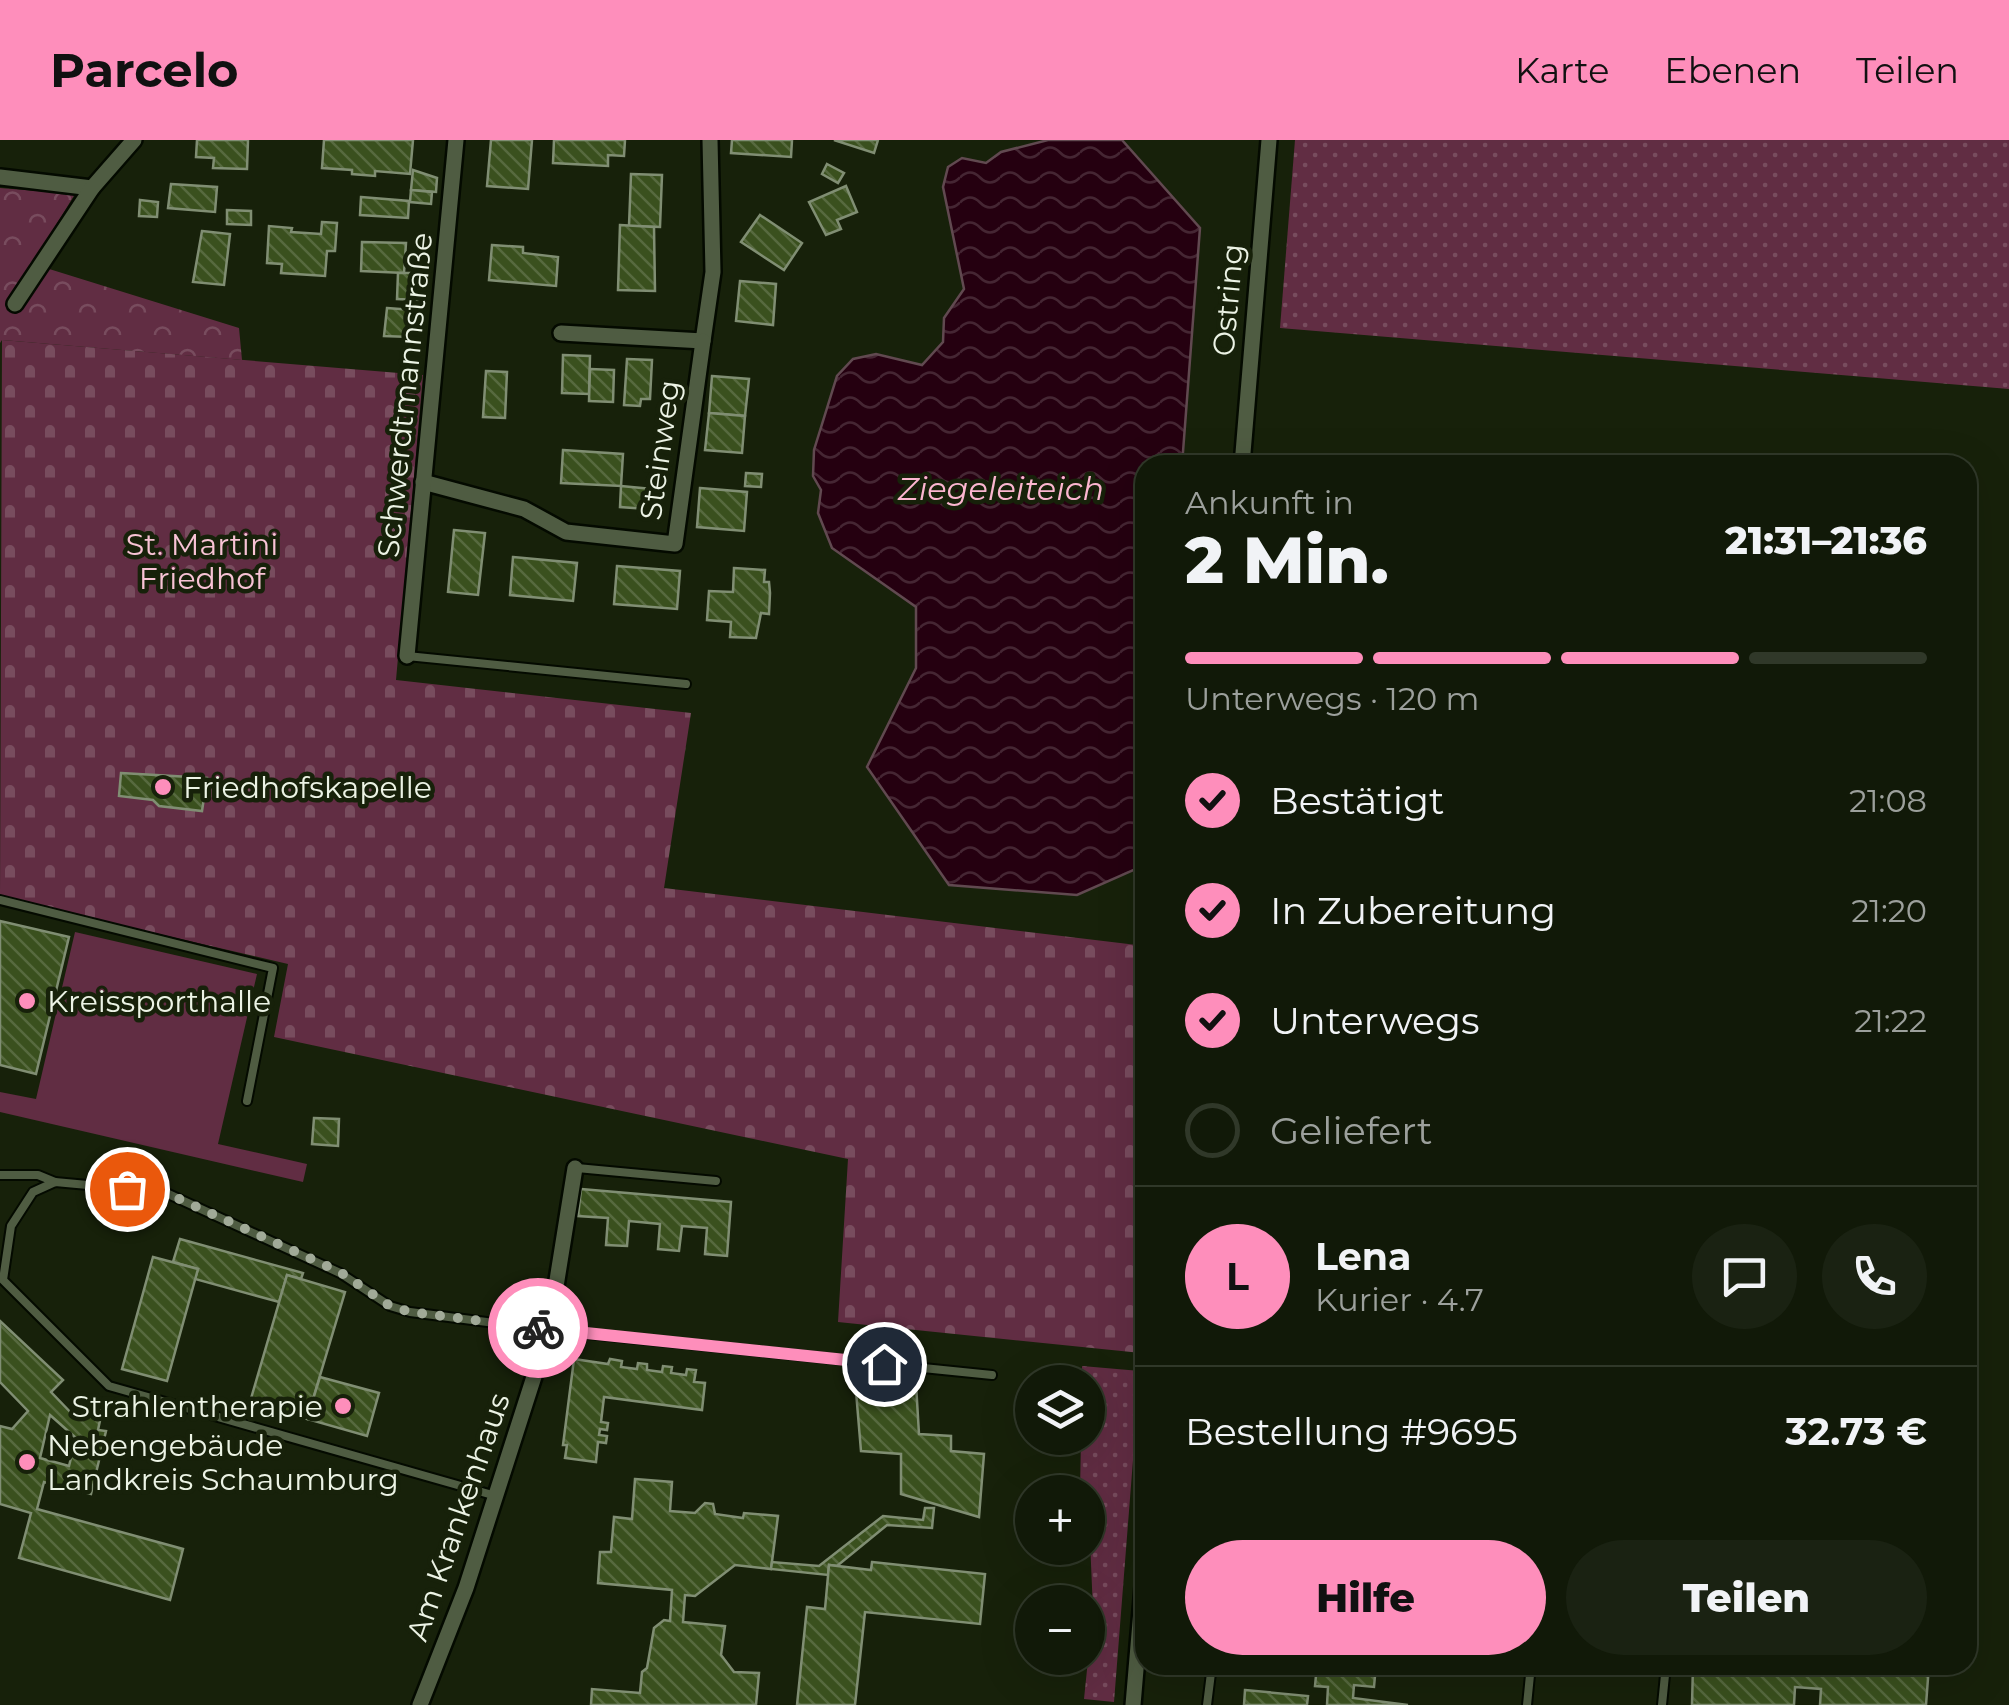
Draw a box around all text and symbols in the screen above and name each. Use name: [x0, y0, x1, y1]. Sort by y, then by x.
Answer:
text: Parcelo: [50, 41, 239, 99]
text: Karte: [1515, 49, 1609, 92]
text: Ebenen: [1664, 49, 1801, 92]
text: Teilen: [1856, 49, 1959, 92]
street label: Schwerdtmannstraße: [370, 231, 440, 559]
street label: Ostring: [1205, 242, 1251, 358]
street label: Steinweg: [632, 378, 688, 522]
water label: Ziegeleiteich: [897, 469, 1104, 508]
text: Ankunft in: [1185, 483, 1354, 522]
text: 21:31–21:36: [1725, 517, 1927, 564]
text: 2 Min.: [1185, 520, 1389, 599]
park label: St. Martini Friedhof: [126, 526, 278, 597]
text: Unterwegs · 120 m: [1185, 679, 1480, 718]
place label: Friedhofskapelle: [183, 769, 432, 806]
icon: check: [1185, 773, 1240, 828]
marker: Friedhofskapelle: [152, 776, 174, 798]
text: Bestätigt: [1270, 777, 1444, 824]
text: 21:08: [1849, 781, 1927, 820]
icon: check: [1185, 883, 1240, 938]
text: In Zubereitung: [1270, 887, 1556, 934]
text: 21:20: [1851, 891, 1927, 930]
place label: Kreissporthalle: [47, 983, 271, 1020]
marker: Kreissporthalle: [16, 990, 38, 1012]
icon: check: [1185, 993, 1240, 1048]
text: Unterwegs: [1270, 997, 1480, 1044]
text: 21:22: [1854, 1001, 1927, 1040]
text: Geliefert: [1270, 1107, 1432, 1154]
pin: [85, 1147, 170, 1232]
icon: bag: [100, 1162, 155, 1217]
button: chat: [1692, 1224, 1797, 1329]
button: phone: [1822, 1224, 1927, 1329]
text: Lena: [1315, 1233, 1412, 1280]
text: L: [1226, 1253, 1249, 1300]
courier: [488, 1278, 588, 1378]
text: Kurier · 4.7: [1315, 1280, 1484, 1319]
icon: bike: [511, 1301, 566, 1356]
pin: [842, 1322, 927, 1407]
icon: home: [857, 1337, 912, 1392]
map controls: [1015, 1365, 1105, 1675]
button: layers: [1015, 1365, 1105, 1455]
place label: Strahlentherapie: [71, 1388, 323, 1425]
street label: Am Krankenhaus: [398, 1388, 518, 1646]
marker: Strahlentherapie: [332, 1395, 354, 1417]
text: Bestellung #9695: [1185, 1408, 1518, 1455]
text: 32.73 €: [1785, 1408, 1927, 1455]
place label: Nebengebäude Landkreis Schaumburg: [47, 1427, 399, 1498]
marker: Nebengebäude Landkreis Schaumburg: [16, 1451, 38, 1473]
button: +: [1015, 1475, 1105, 1565]
button: Hilfe: [1185, 1540, 1546, 1655]
button: Teilen: [1566, 1540, 1927, 1655]
button: −: [1015, 1585, 1105, 1675]

